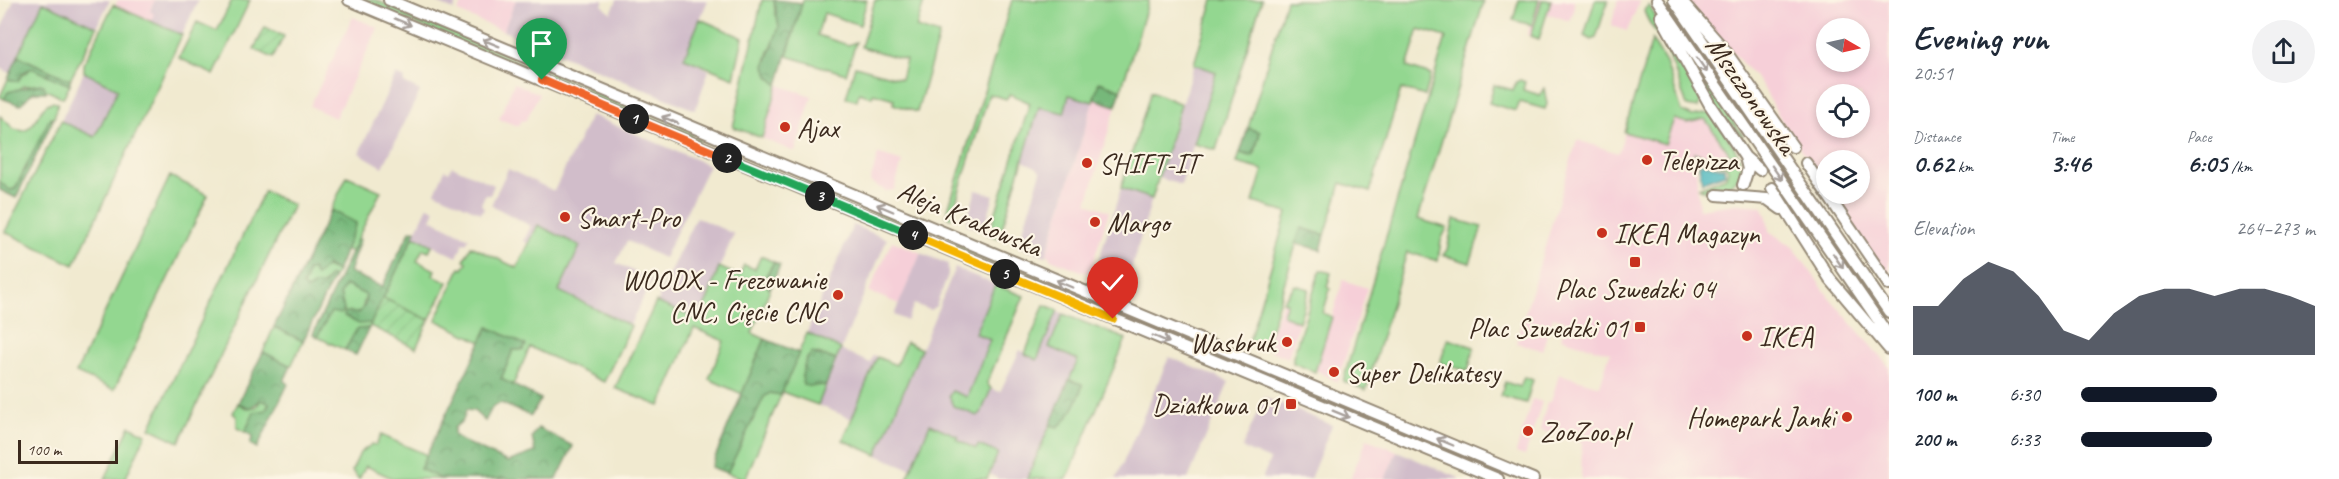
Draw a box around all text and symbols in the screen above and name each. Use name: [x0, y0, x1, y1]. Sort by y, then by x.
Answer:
one-way arrow: [394, 17, 412, 28]
text: Evening run: [1913, 17, 2048, 59]
pin: [516, 18, 567, 80]
north arrow: [1816, 18, 1870, 72]
map controls: [1816, 18, 1870, 204]
button: share: [2252, 20, 2315, 83]
icon: arrive: [525, 27, 558, 60]
street label: Mszczonowska: [1698, 30, 1806, 163]
one-way arrow: [482, 37, 501, 48]
one-way arrow: [1696, 57, 1708, 73]
text: 20:51: [1913, 61, 1953, 86]
button: locate: [1816, 84, 1870, 138]
pin: 1: [619, 104, 649, 134]
text: 1: [630, 109, 638, 129]
place label: Ajax: [797, 110, 841, 145]
one-way arrow: [662, 113, 680, 125]
marker: Ajax: [778, 120, 792, 134]
text: Distance: [1913, 127, 1961, 147]
text: Time: [2050, 127, 2074, 147]
text: Pace: [2187, 127, 2212, 147]
pin: 2: [712, 143, 742, 173]
place label: Telepizza: [1659, 143, 1740, 178]
place label: SHIFT-IT: [1099, 146, 1205, 181]
text: 0.62: [1913, 147, 1954, 180]
text: 3:46: [2050, 147, 2091, 180]
text: 6:05: [2187, 147, 2227, 180]
text: 2: [723, 148, 731, 168]
button: layers: [1816, 150, 1870, 204]
marker: Telepizza: [1640, 153, 1654, 167]
marker: SHIFT-IT: [1080, 156, 1094, 170]
text: km: [1954, 157, 1973, 177]
text: /km: [2227, 157, 2252, 177]
one-way arrow: [1771, 164, 1783, 180]
street label: Aleja Krakowska: [893, 172, 1049, 265]
pin: 3: [805, 181, 835, 211]
text: 3: [816, 186, 824, 206]
place label: Smart-Pro: [577, 200, 682, 235]
one-way arrow: [876, 202, 894, 213]
place label: Margo: [1107, 205, 1172, 240]
marker: Smart-Pro: [558, 210, 572, 224]
marker: Margo: [1088, 215, 1102, 229]
place label: IKEA Magazyn: [1614, 216, 1761, 251]
text: Elevation: [1913, 216, 1975, 241]
text: 264–273 m: [2236, 216, 2315, 241]
pin: 4: [898, 220, 928, 250]
text: 4: [909, 225, 917, 245]
marker: IKEA Magazyn: [1595, 226, 1609, 240]
one-way arrow: [1831, 252, 1844, 269]
marker: Plac Szwedzki 04: [1628, 255, 1642, 269]
pin: [1087, 257, 1138, 319]
pin: 5: [990, 259, 1020, 289]
place label: WOODX - Frezowanie CNC, Cięcie CNC: [622, 262, 830, 329]
text: 5: [1002, 264, 1008, 284]
icon: check: [1096, 266, 1129, 299]
place label: Plac Szwedzki 04: [1555, 271, 1717, 306]
one-way arrow: [1056, 278, 1074, 289]
marker: WOODX - Frezowanie CNC, Cięcie CNC: [831, 288, 845, 302]
place label: Plac Szwedzki 01: [1468, 310, 1629, 345]
place label: IKEA: [1759, 319, 1814, 354]
marker: Plac Szwedzki 01: [1633, 320, 1647, 334]
place label: Wasbruk: [1190, 325, 1278, 360]
marker: IKEA: [1740, 329, 1754, 343]
one-way arrow: [1151, 334, 1169, 345]
marker: Wasbruk: [1280, 335, 1294, 349]
place label: Super Delikatesy: [1346, 355, 1503, 390]
marker: Super Delikatesy: [1327, 365, 1341, 379]
text: 100 m: [1913, 382, 1956, 407]
text: 6:30: [2009, 382, 2040, 407]
place label: Działkowa 01: [1152, 387, 1280, 422]
marker: Działkowa 01: [1284, 397, 1298, 411]
place label: Homepark Janki: [1687, 400, 1839, 435]
one-way arrow: [1331, 409, 1349, 420]
marker: Homepark Janki: [1840, 410, 1854, 424]
place label: ZooZoo.pl: [1540, 414, 1634, 449]
marker: ZooZoo.pl: [1521, 424, 1535, 438]
text: 200 m: [1913, 427, 1956, 452]
text: 6:33: [2009, 427, 2040, 452]
one-way arrow: [1436, 436, 1455, 447]
scale bar: [18, 437, 118, 464]
text: 100 m: [27, 440, 61, 460]

